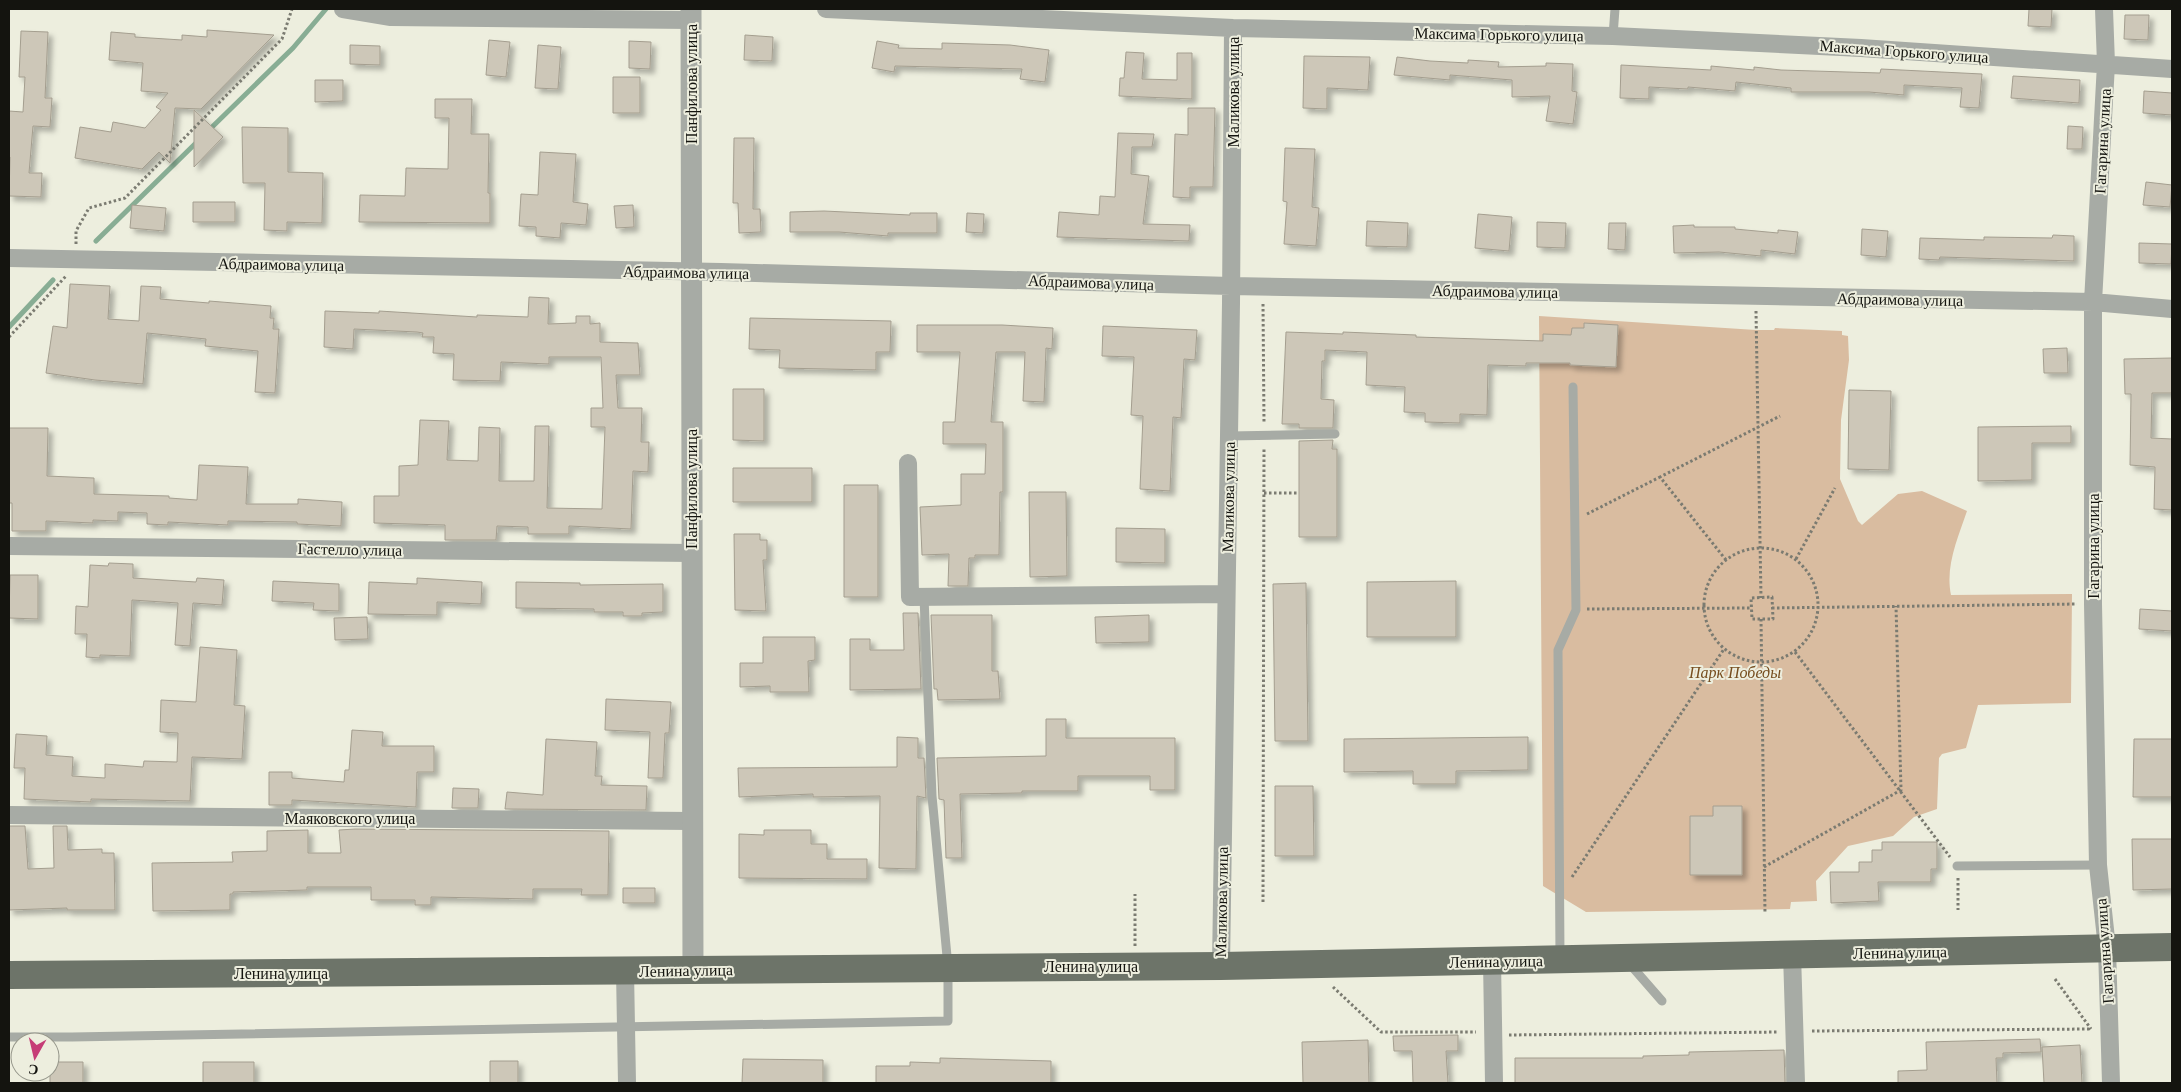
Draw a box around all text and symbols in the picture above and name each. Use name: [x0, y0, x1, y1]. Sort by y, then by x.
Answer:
street label: Панфилова улица: [683, 24, 701, 144]
street label: Максима Горького улица: [1414, 25, 1584, 45]
street label: Маликова улица: [1225, 37, 1243, 147]
street label: Максима Горького улица: [1819, 37, 1989, 67]
street label: Гагарина улица: [2091, 88, 2115, 194]
street label: Абдраимова улица: [218, 255, 344, 275]
street label: Абдраимова улица: [623, 263, 749, 283]
street label: Абдраимова улица: [1028, 272, 1154, 294]
street label: Абдраимова улица: [1432, 282, 1558, 302]
street label: Абдраимова улица: [1837, 290, 1963, 310]
street label: Панфилова улица: [683, 429, 701, 549]
street label: Маликова улица: [1219, 441, 1239, 553]
street label: Гагарина улица: [2085, 493, 2103, 599]
street label: Гастелло улица: [298, 540, 402, 560]
park label: Парк Победы: [1688, 664, 1781, 682]
street label: Маяковского улица: [285, 810, 415, 828]
street label: Маликова улица: [1212, 846, 1232, 958]
street label: Гагарина улица: [2092, 898, 2118, 1004]
street label: Ленина улица: [1853, 943, 1947, 963]
street label: Ленина улица: [1449, 952, 1543, 972]
street label: Ленина улица: [1044, 958, 1138, 976]
street label: Ленина улица: [639, 961, 733, 981]
street label: Ленина улица: [234, 965, 328, 983]
north arrow: [10, 1032, 60, 1082]
text: С: [27, 1061, 39, 1078]

